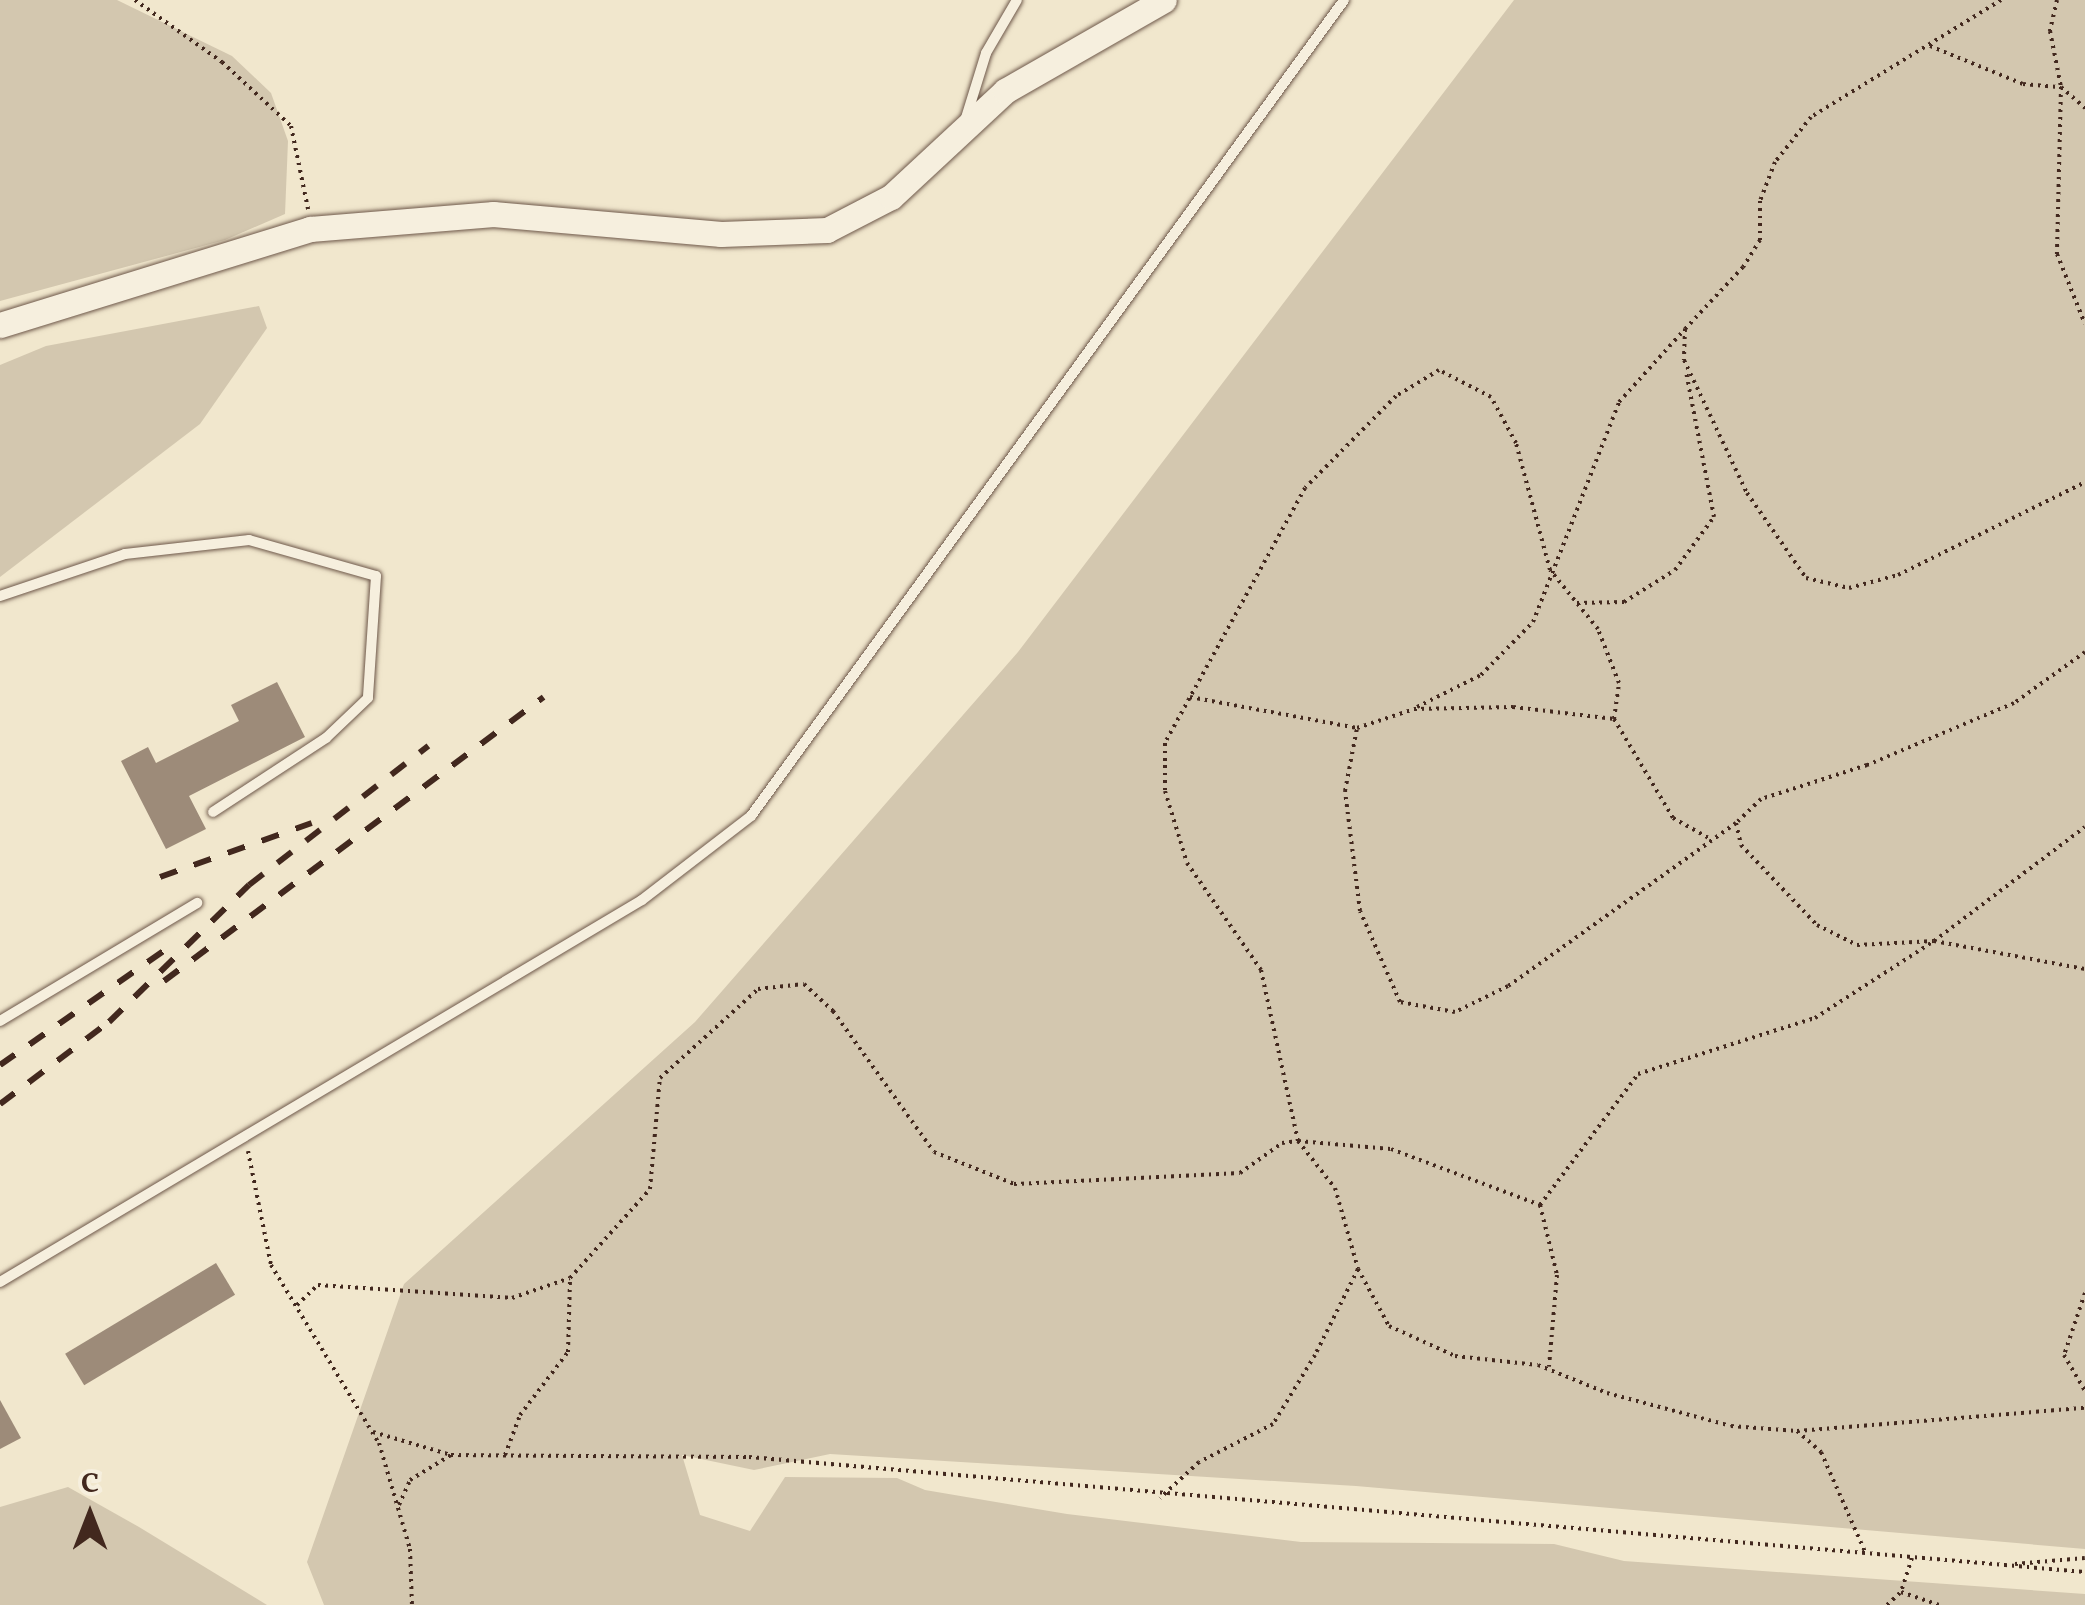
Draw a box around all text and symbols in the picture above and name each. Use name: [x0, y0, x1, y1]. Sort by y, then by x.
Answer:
north arrow: [40, 1465, 140, 1565]
text: С: [81, 1465, 99, 1504]

